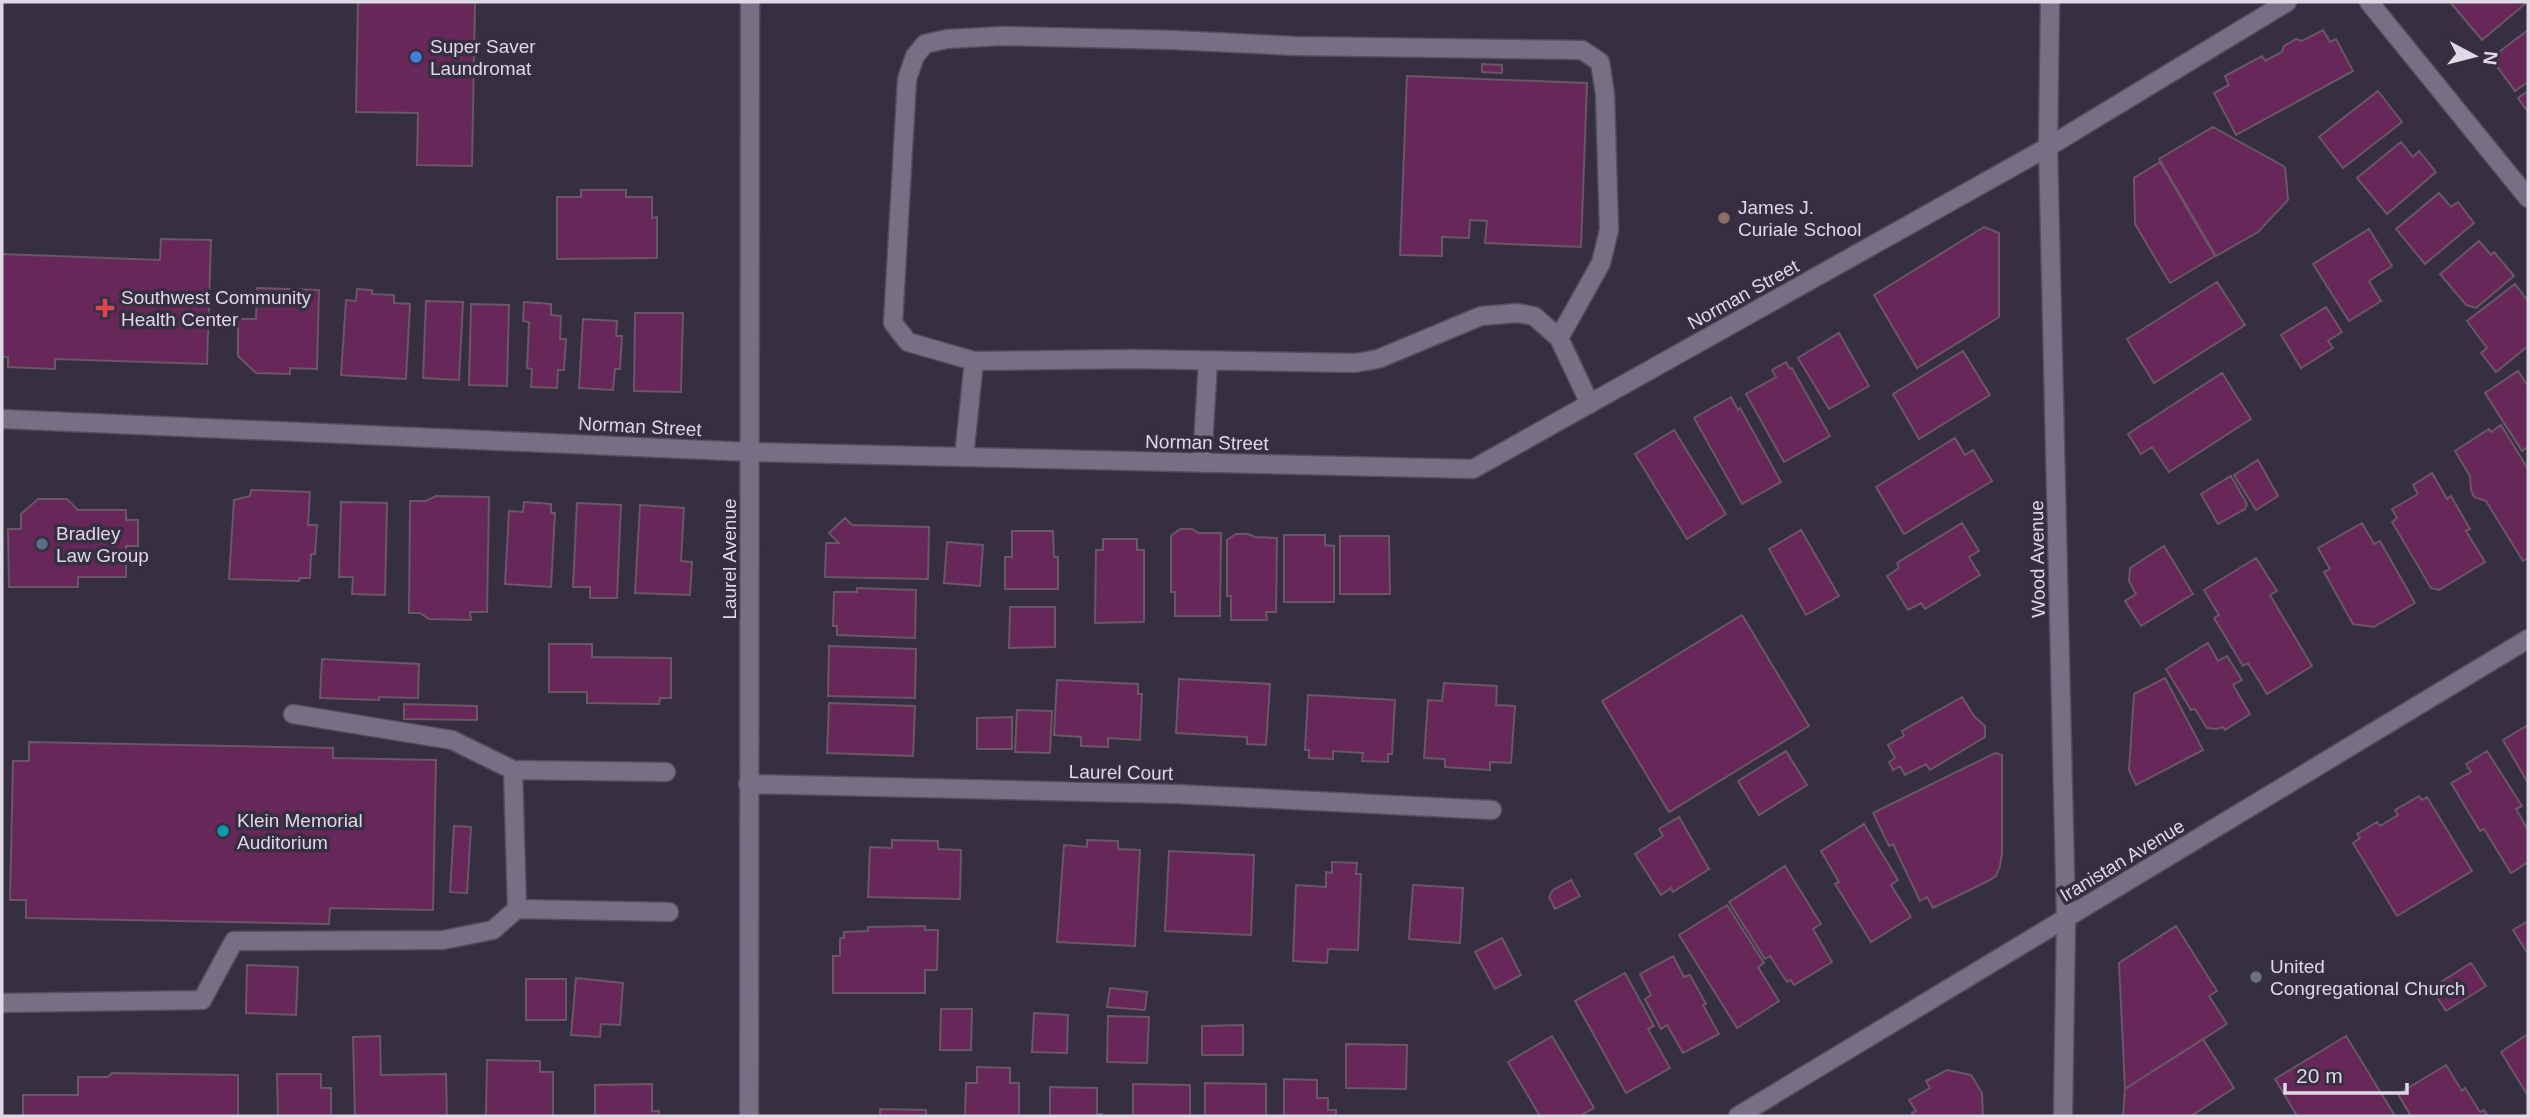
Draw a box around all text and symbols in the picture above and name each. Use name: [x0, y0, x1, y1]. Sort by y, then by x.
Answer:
north arrow: [2439, 21, 2509, 91]
place label: Super Saver Laundromat: [430, 36, 536, 79]
marker: Super Saver Laundromat: [408, 49, 424, 65]
text: N: [2479, 50, 2502, 66]
place label: James J. Curiale School: [1738, 197, 1862, 240]
marker: James J. Curiale School: [1716, 210, 1732, 226]
street label: Norman Street: [1684, 255, 1803, 334]
place label: Southwest Community Health Center: [121, 287, 312, 330]
marker: Southwest Community Health Center: [95, 298, 115, 318]
street label: Norman Street: [578, 413, 703, 440]
street label: Norman Street: [1145, 431, 1270, 454]
street label: Laurel Avenue: [719, 498, 740, 620]
street label: Wood Avenue: [2026, 500, 2049, 618]
place label: Bradley Law Group: [56, 523, 149, 566]
marker: Bradley Law Group: [34, 536, 50, 552]
street label: Laurel Court: [1069, 761, 1174, 784]
place label: Klein Memorial Auditorium: [237, 810, 363, 853]
street label: Iranistan Avenue: [2056, 815, 2188, 906]
marker: Klein Memorial Auditorium: [215, 823, 231, 839]
place label: United Congregational Church: [2270, 956, 2465, 999]
marker: United Congregational Church: [2248, 969, 2264, 985]
scale bar: [2285, 1052, 2408, 1096]
text: 20 m: [2296, 1064, 2343, 1087]

